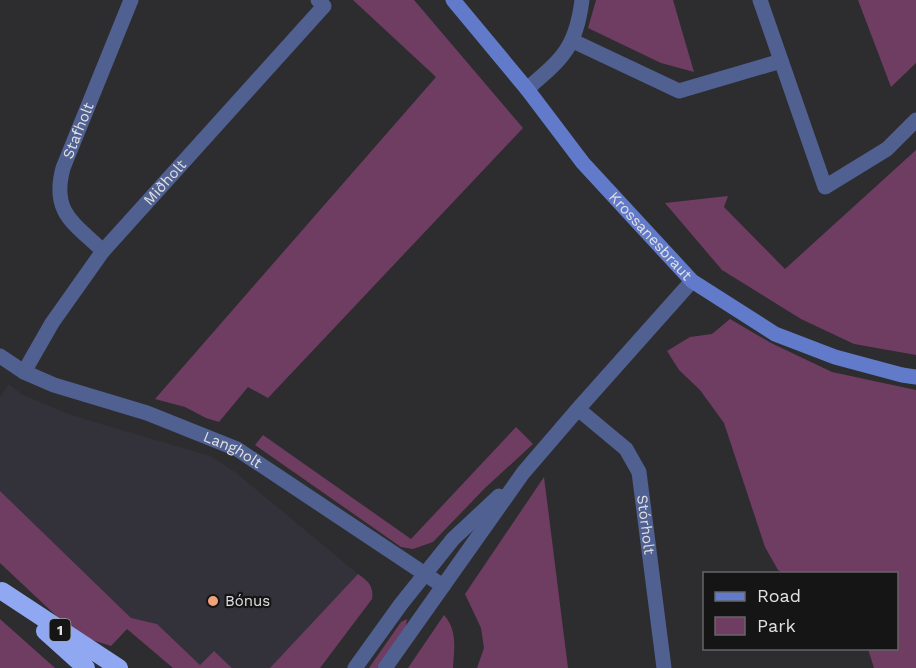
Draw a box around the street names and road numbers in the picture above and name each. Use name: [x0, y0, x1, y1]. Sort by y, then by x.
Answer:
street label: Stafholt: [59, 99, 98, 161]
street label: Miðholt: [140, 155, 190, 209]
street label: Krossanesbraut: [605, 188, 696, 285]
street label: Langholt: [201, 427, 266, 473]
street label: Stórholt: [633, 494, 659, 556]
road number: 1: [50, 619, 70, 641]

